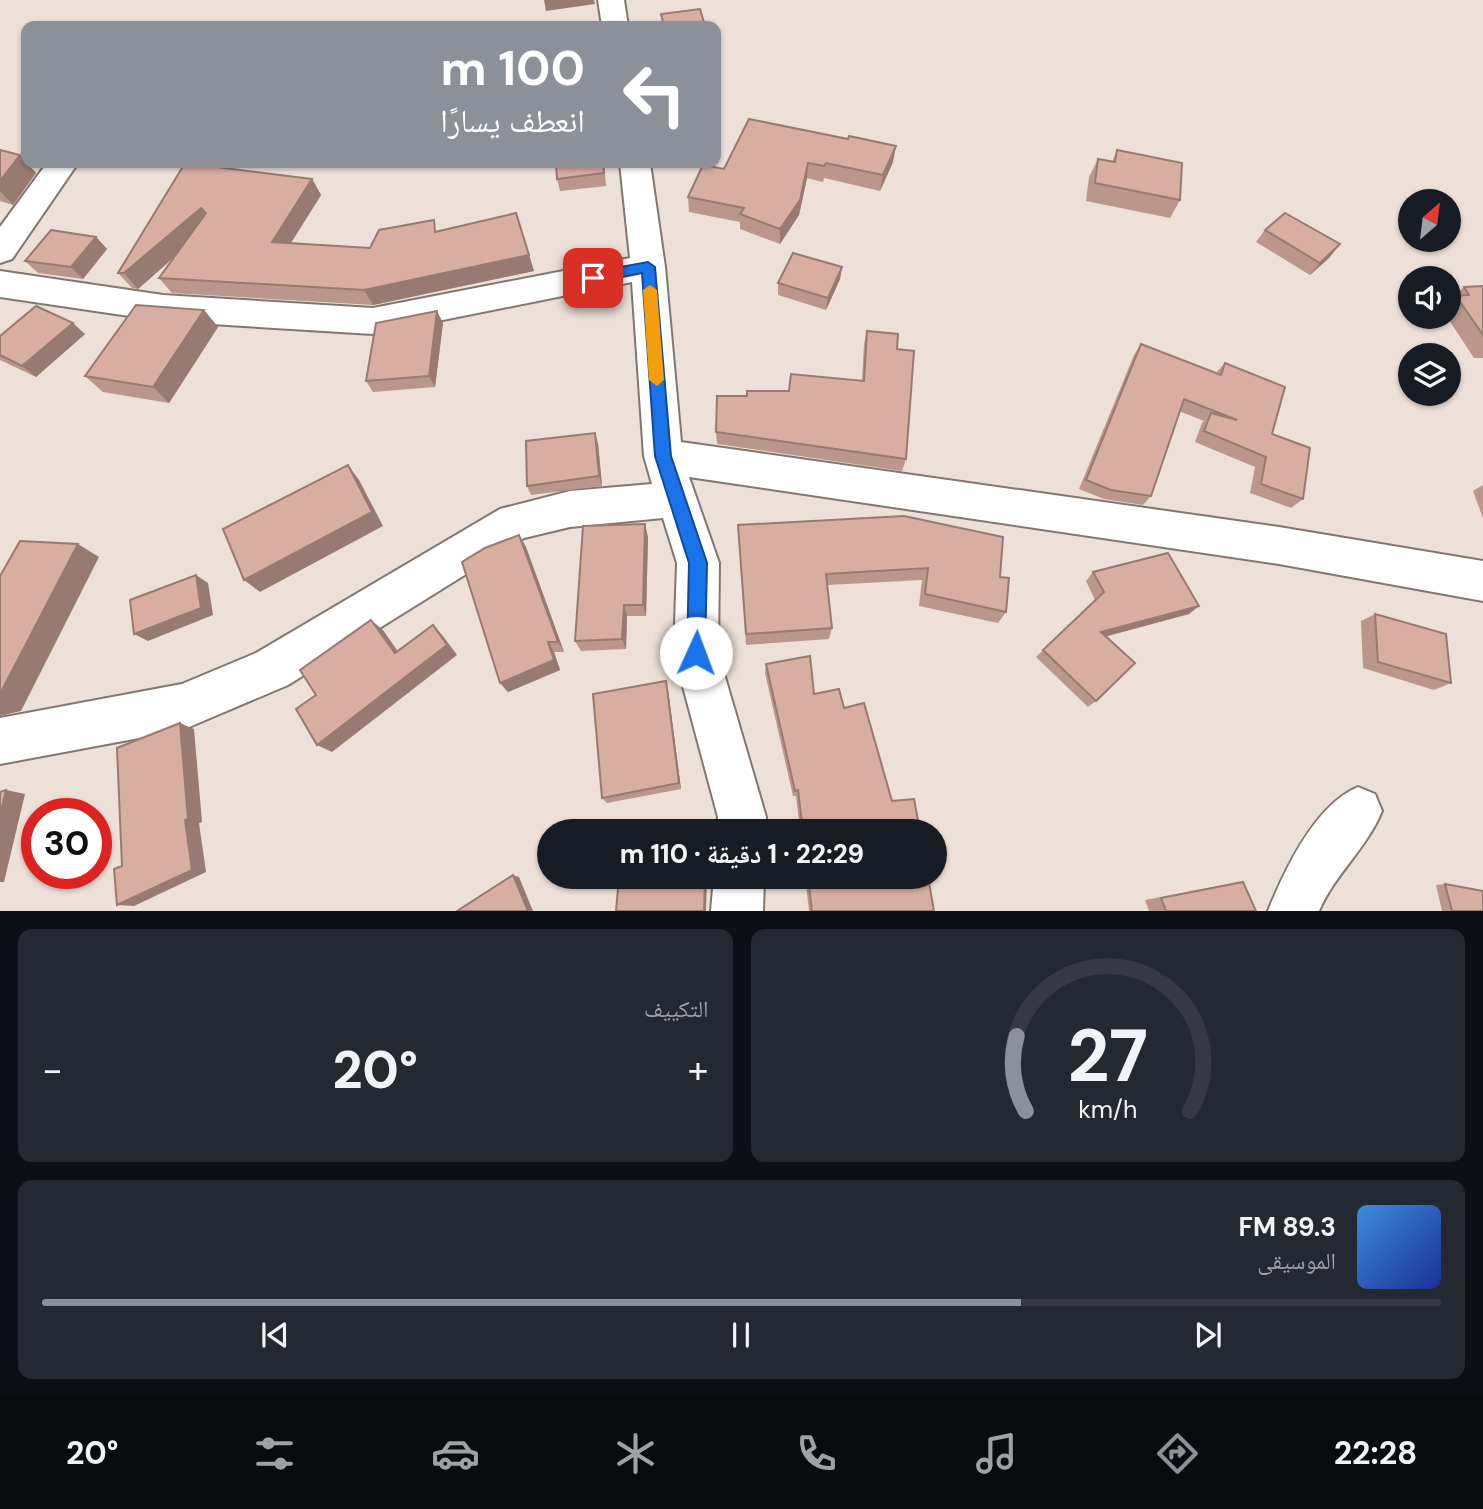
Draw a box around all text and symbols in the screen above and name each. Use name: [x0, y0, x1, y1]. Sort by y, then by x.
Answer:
text: 100 m: [441, 36, 585, 100]
icon: left: [609, 49, 700, 140]
text: انعطف يسارًا: [440, 100, 585, 142]
north arrow: [1398, 189, 1461, 252]
map controls: [1398, 189, 1461, 406]
pin: [563, 248, 623, 308]
icon: arrive: [574, 259, 612, 297]
button: sound: [1398, 266, 1461, 329]
button: layers: [1398, 343, 1461, 406]
position arrow: [659, 616, 733, 690]
speed limit sign: 30: [21, 798, 112, 889]
text: 22:29 · 1 دقيقة · 110 m: [620, 837, 864, 871]
text: التكييف: [644, 994, 709, 1024]
text: 27: [1067, 1010, 1148, 1105]
text: 20°: [332, 1036, 418, 1104]
text: −: [42, 1045, 63, 1095]
text: +: [688, 1045, 708, 1095]
text: km/h: [1078, 1093, 1137, 1126]
text: 89.3 FM: [1239, 1210, 1336, 1244]
text: الموسيقى: [1257, 1246, 1336, 1276]
icon: previous: [256, 1316, 294, 1354]
icon: pause: [722, 1316, 760, 1354]
icon: next: [1189, 1316, 1227, 1354]
icon: filters: [250, 1429, 299, 1478]
icon: car: [431, 1429, 480, 1478]
icon: climate: [611, 1429, 660, 1478]
icon: phone: [792, 1429, 841, 1478]
icon: music: [972, 1429, 1021, 1478]
icon: directions: [1153, 1429, 1202, 1478]
text: 20°: [66, 1432, 118, 1474]
text: 22:28: [1334, 1432, 1417, 1474]

